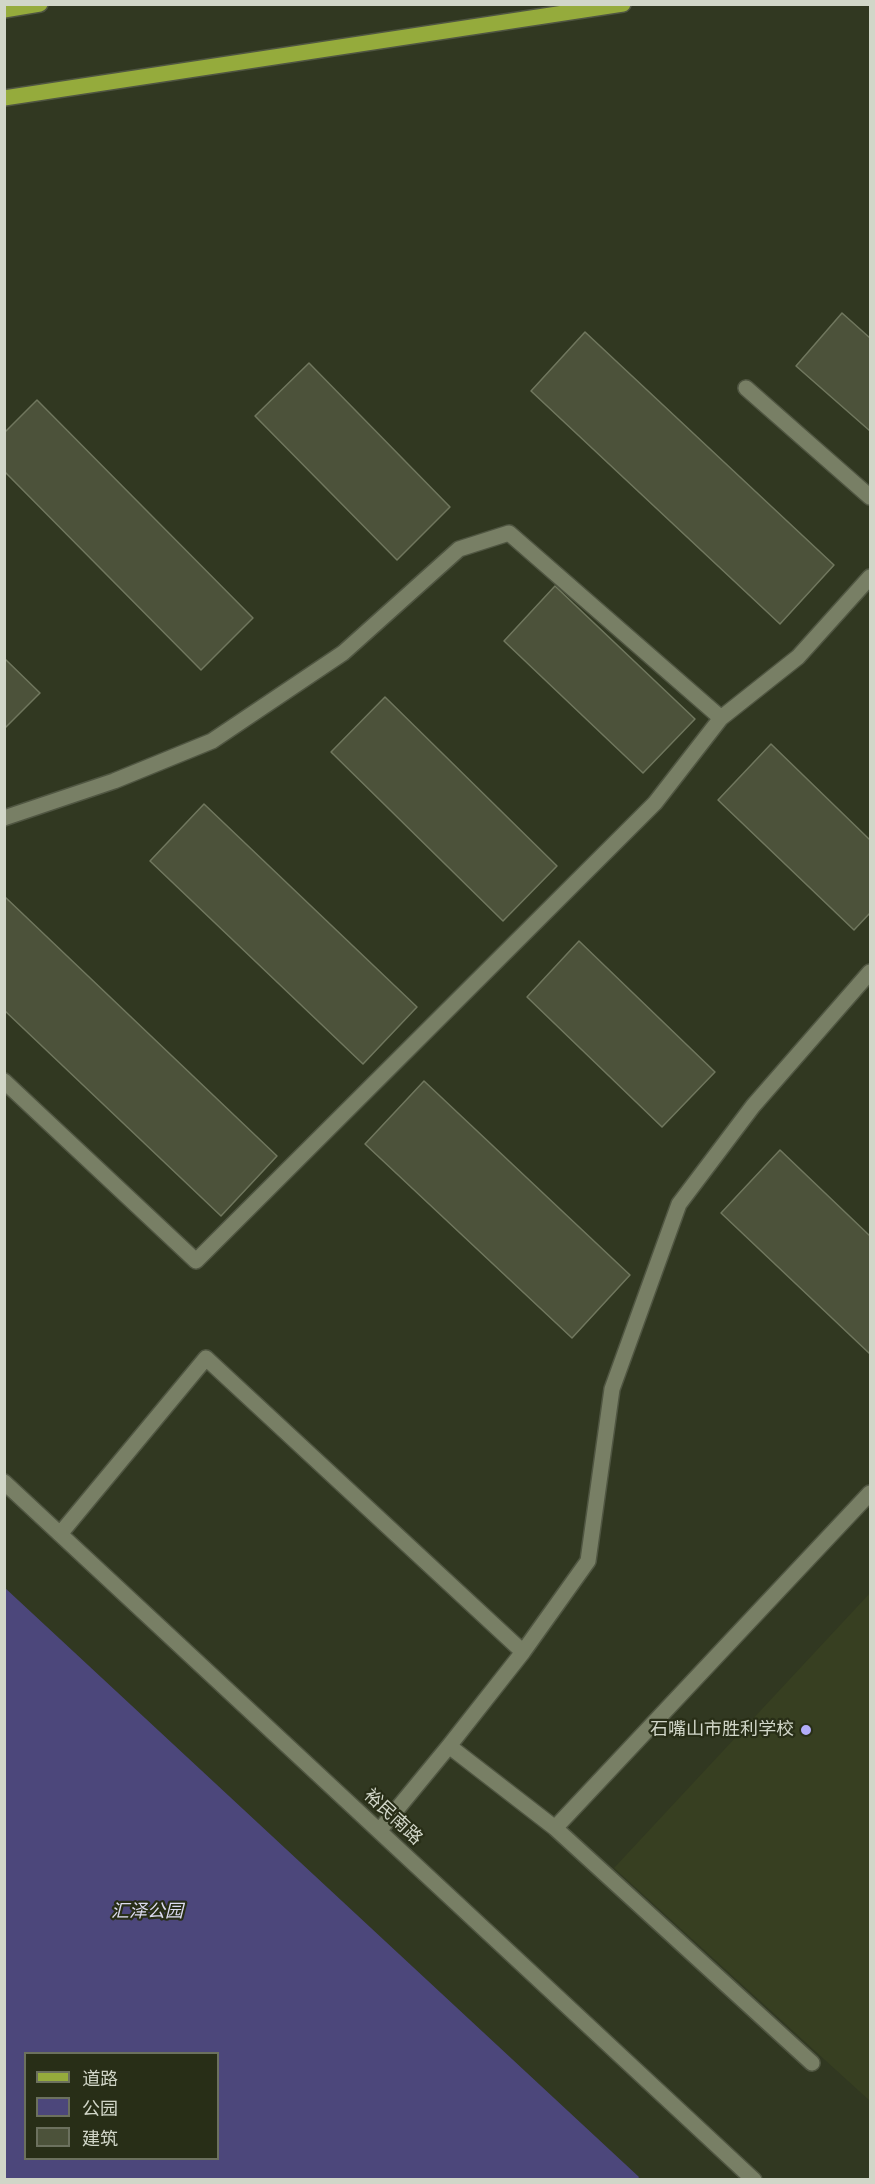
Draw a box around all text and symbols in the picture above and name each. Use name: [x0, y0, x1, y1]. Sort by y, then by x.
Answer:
place label: 石嘴山市胜利学校: [650, 1719, 794, 1741]
marker: 石嘴山市胜利学校: [799, 1723, 813, 1737]
street label: 裕民南路: [359, 1785, 427, 1849]
park label: 汇泽公园: [111, 1901, 183, 1923]
legend: [24, 2052, 219, 2160]
text: 道路: [82, 2064, 118, 2091]
text: 公园: [82, 2094, 118, 2121]
text: 建筑: [82, 2124, 118, 2151]

